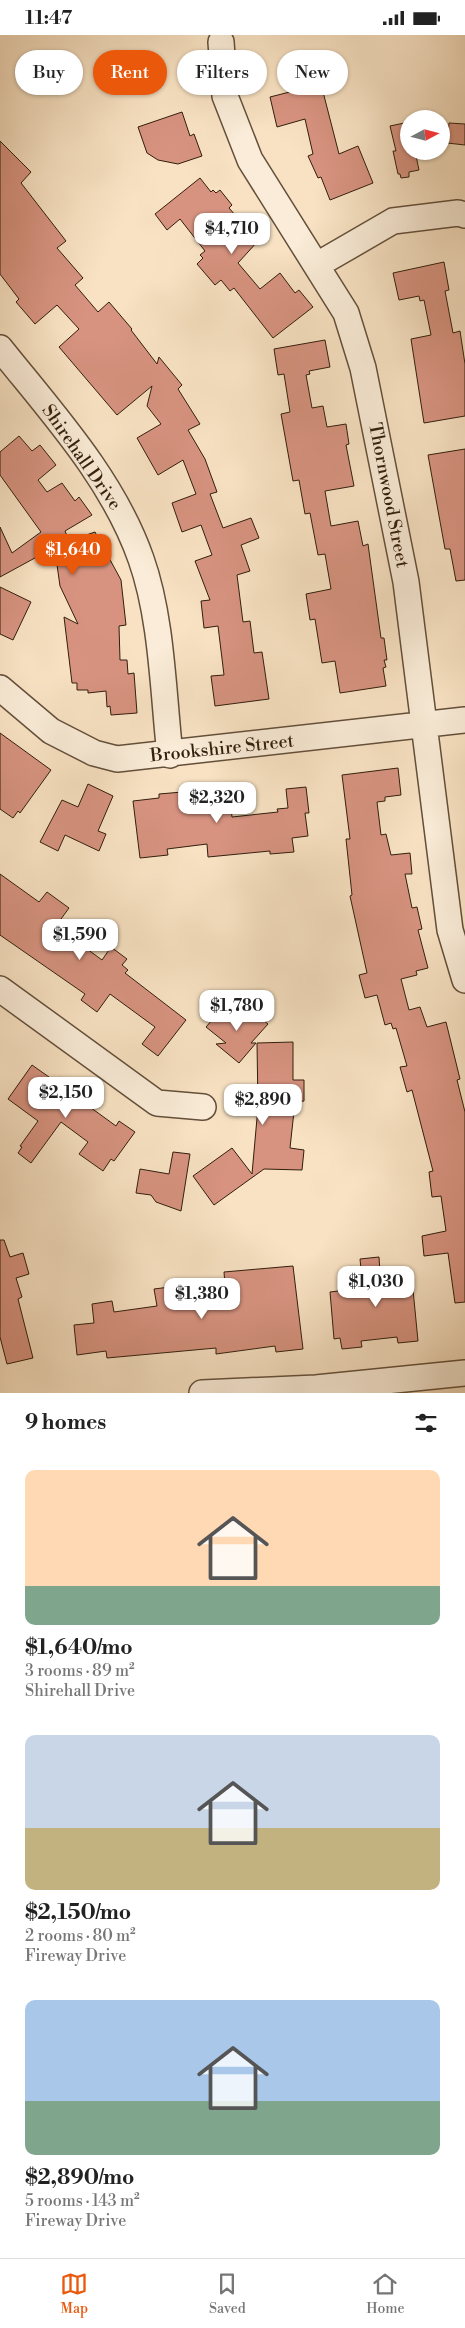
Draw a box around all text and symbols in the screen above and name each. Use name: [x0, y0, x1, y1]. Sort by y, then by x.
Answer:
text: 11:47: [25, 6, 72, 30]
chip: Buy: [15, 50, 83, 95]
chip: Rent: [93, 50, 167, 95]
chip: Filters: [177, 50, 267, 95]
chip: New: [277, 50, 348, 95]
north arrow: [400, 110, 450, 160]
map controls: [400, 110, 450, 160]
pin: $4,710: [191, 213, 273, 255]
text: $4,710: [205, 219, 259, 239]
street label: Shirehall Drive: [37, 400, 127, 515]
street label: Thornwood Street: [363, 421, 414, 570]
pin: $1,640: [32, 533, 114, 576]
text: $1,640: [45, 540, 101, 560]
street label: Brookshire Street: [148, 729, 296, 768]
pin: $2,320: [176, 781, 258, 824]
text: $2,320: [189, 788, 245, 808]
pin: $1,590: [39, 919, 121, 961]
text: $1,590: [53, 925, 107, 945]
pin: $1,780: [196, 989, 278, 1032]
text: $1,780: [210, 996, 264, 1016]
pin: $2,150: [25, 1077, 107, 1119]
text: $2,150: [39, 1083, 93, 1103]
pin: $2,890: [222, 1083, 304, 1126]
text: $2,890: [235, 1090, 291, 1110]
pin: $1,030: [335, 1265, 417, 1308]
text: $1,030: [348, 1272, 404, 1292]
pin: $1,380: [161, 1277, 243, 1320]
text: $1,380: [175, 1284, 229, 1304]
icon: filters: [412, 1409, 440, 1437]
text: 9 homes: [25, 1410, 106, 1436]
icon: home: [188, 1503, 278, 1593]
text: $1,640/mo: [25, 1635, 133, 1661]
text: 3 rooms · 89 m²: [25, 1661, 135, 1681]
text: Shirehall Drive: [25, 1681, 135, 1701]
icon: home: [188, 1768, 278, 1858]
text: $2,150/mo: [25, 1900, 131, 1926]
text: 2 rooms · 80 m²: [25, 1926, 136, 1946]
text: Fireway Drive: [25, 1946, 126, 1966]
icon: home: [188, 2033, 278, 2123]
text: $2,890/mo: [25, 2165, 134, 2191]
text: 5 rooms · 143 m²: [25, 2191, 140, 2211]
text: Fireway Drive: [25, 2211, 126, 2231]
tab: Map: [60, 2270, 88, 2318]
tab: Saved: [209, 2270, 246, 2318]
tab: Home: [366, 2270, 405, 2318]

